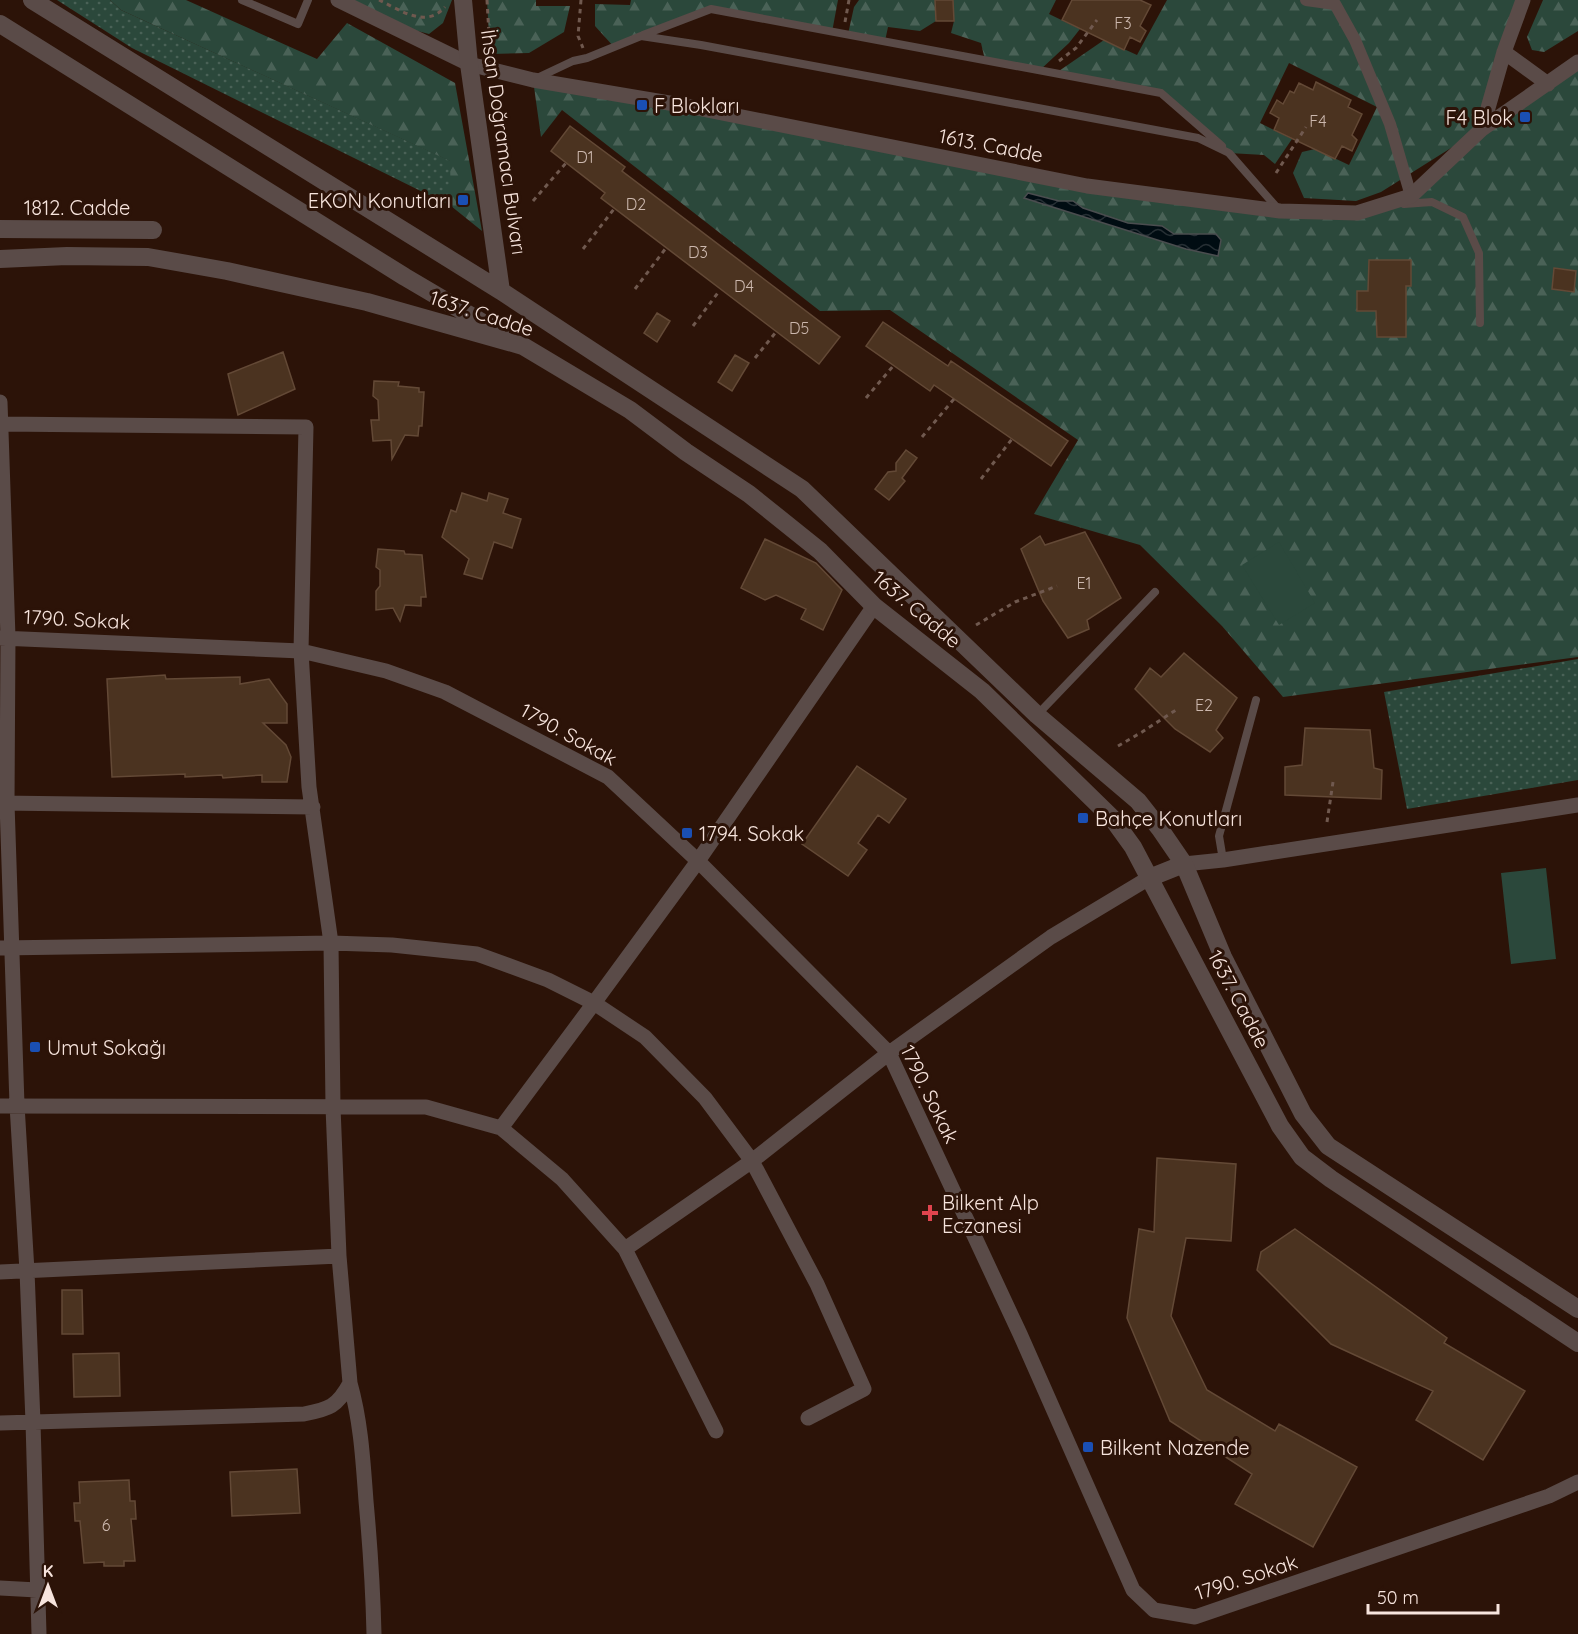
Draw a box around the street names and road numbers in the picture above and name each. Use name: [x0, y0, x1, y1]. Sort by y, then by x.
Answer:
street label: İhsan Doğramacı Bulvarı: [476, 28, 532, 256]
street label: 1613. Cadde: [937, 123, 1045, 167]
street label: 1812. Cadde: [24, 195, 130, 220]
street label: 1637. Cadde: [427, 285, 537, 341]
street label: 1637. Cadde: [868, 565, 966, 653]
street label: 1790. Sokak: [23, 604, 131, 634]
street label: 1790. Sokak: [516, 697, 622, 771]
street label: 1637. Cadde: [1203, 946, 1275, 1052]
street label: 1790. Sokak: [895, 1041, 965, 1147]
street label: 1790. Sokak: [1191, 1549, 1301, 1605]

